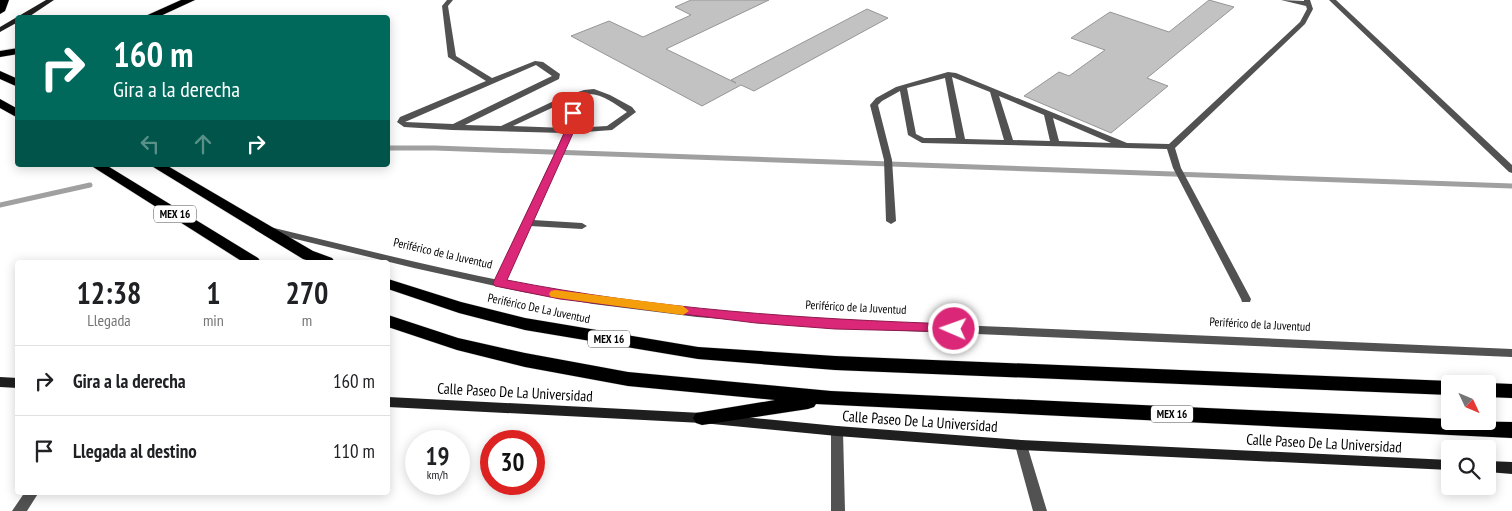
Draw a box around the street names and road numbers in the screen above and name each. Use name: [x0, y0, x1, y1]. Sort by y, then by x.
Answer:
road number: MEX 16: [154, 205, 196, 222]
street label: Periférico de la Juventud: [392, 234, 494, 272]
street label: Periférico De La Juventud: [486, 290, 592, 326]
street label: Periférico de la Juventud: [805, 297, 907, 317]
street label: Periférico de la Juventud: [1209, 314, 1311, 334]
road number: MEX 16: [588, 330, 630, 348]
street label: Calle Paseo De La Universidad: [437, 378, 593, 406]
street label: Calle Paseo De La Universidad: [842, 406, 998, 436]
road number: MEX 16: [1151, 406, 1193, 422]
street label: Calle Paseo De La Universidad: [1246, 429, 1402, 457]

